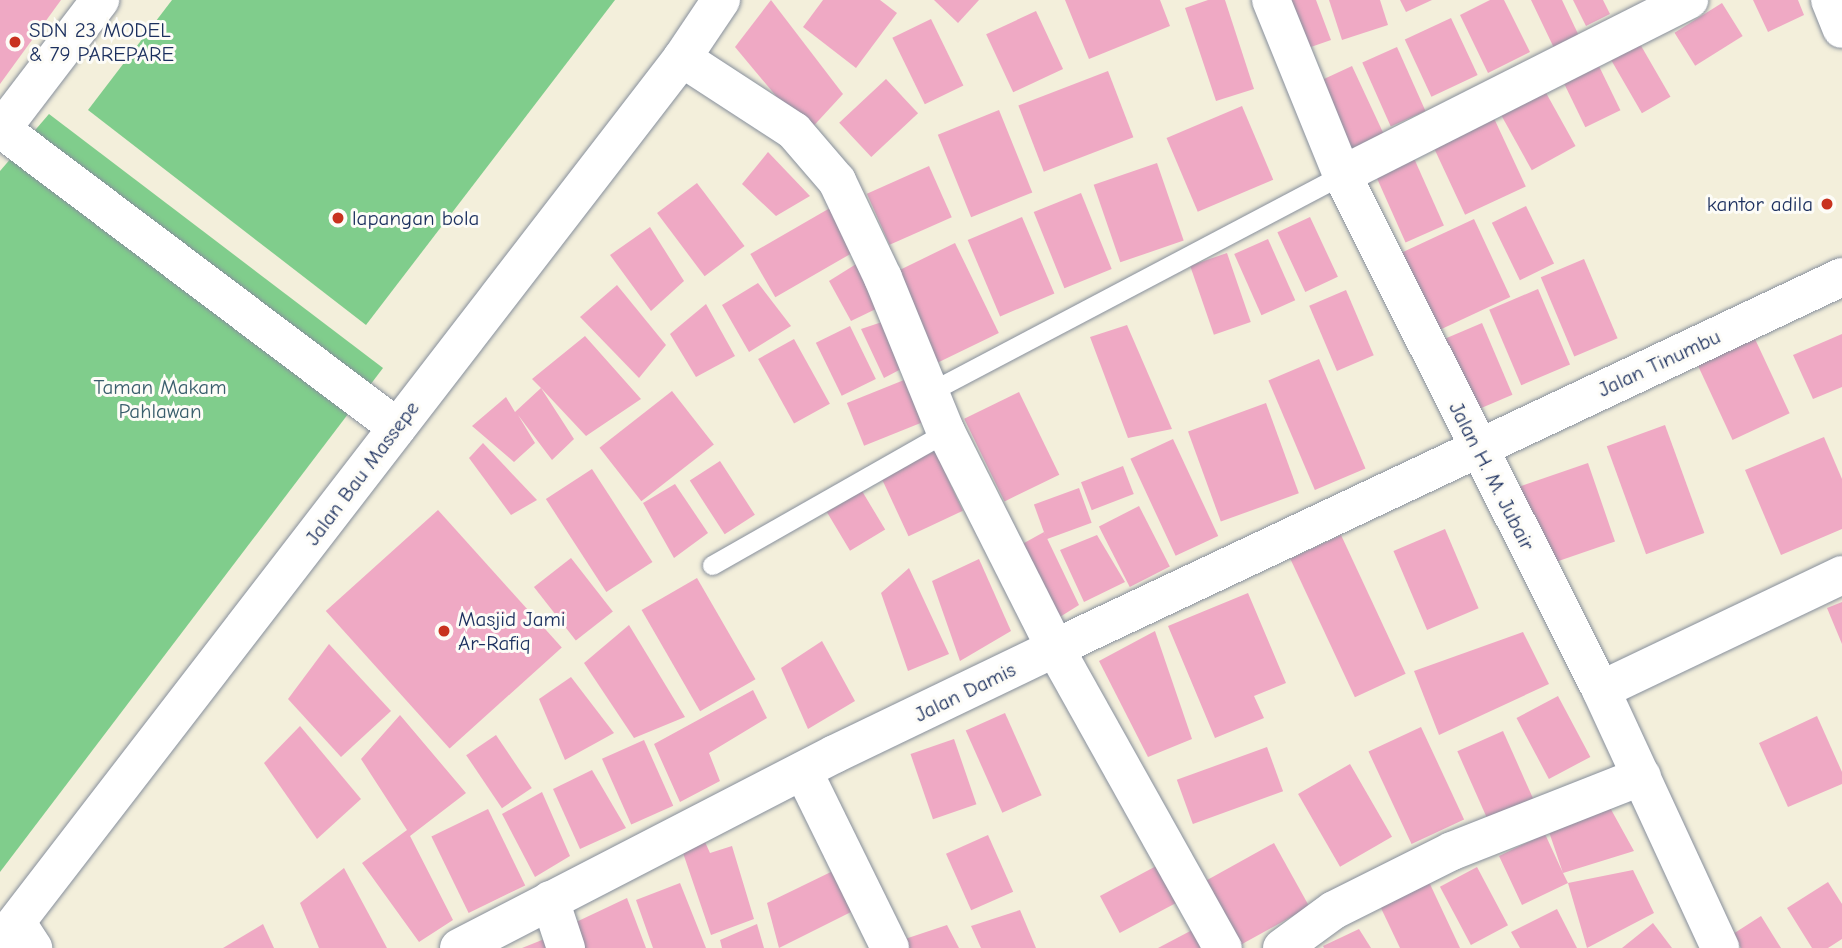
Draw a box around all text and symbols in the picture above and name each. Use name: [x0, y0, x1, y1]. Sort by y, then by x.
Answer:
place label: SDN 23 MODEL & 79 PAREPARE: [29, 17, 174, 67]
marker: SDN 23 MODEL & 79 PAREPARE: [7, 34, 23, 50]
place label: kantor adila: [1707, 191, 1813, 217]
marker: kantor adila: [1819, 196, 1835, 212]
place label: lapangan bola: [352, 205, 479, 231]
marker: lapangan bola: [330, 210, 346, 226]
street label: Jalan Tinumbu: [1594, 324, 1724, 402]
park label: Taman Makam Pahlawan: [93, 374, 227, 424]
street label: Jalan Bau Massepe: [300, 396, 424, 550]
street label: Jalan H. M. Jubair: [1444, 398, 1540, 554]
place label: Masjid Jami Ar-Rafiq: [458, 606, 566, 656]
marker: Masjid Jami Ar-Rafiq: [436, 623, 452, 639]
street label: Jalan Damis: [910, 657, 1020, 727]

